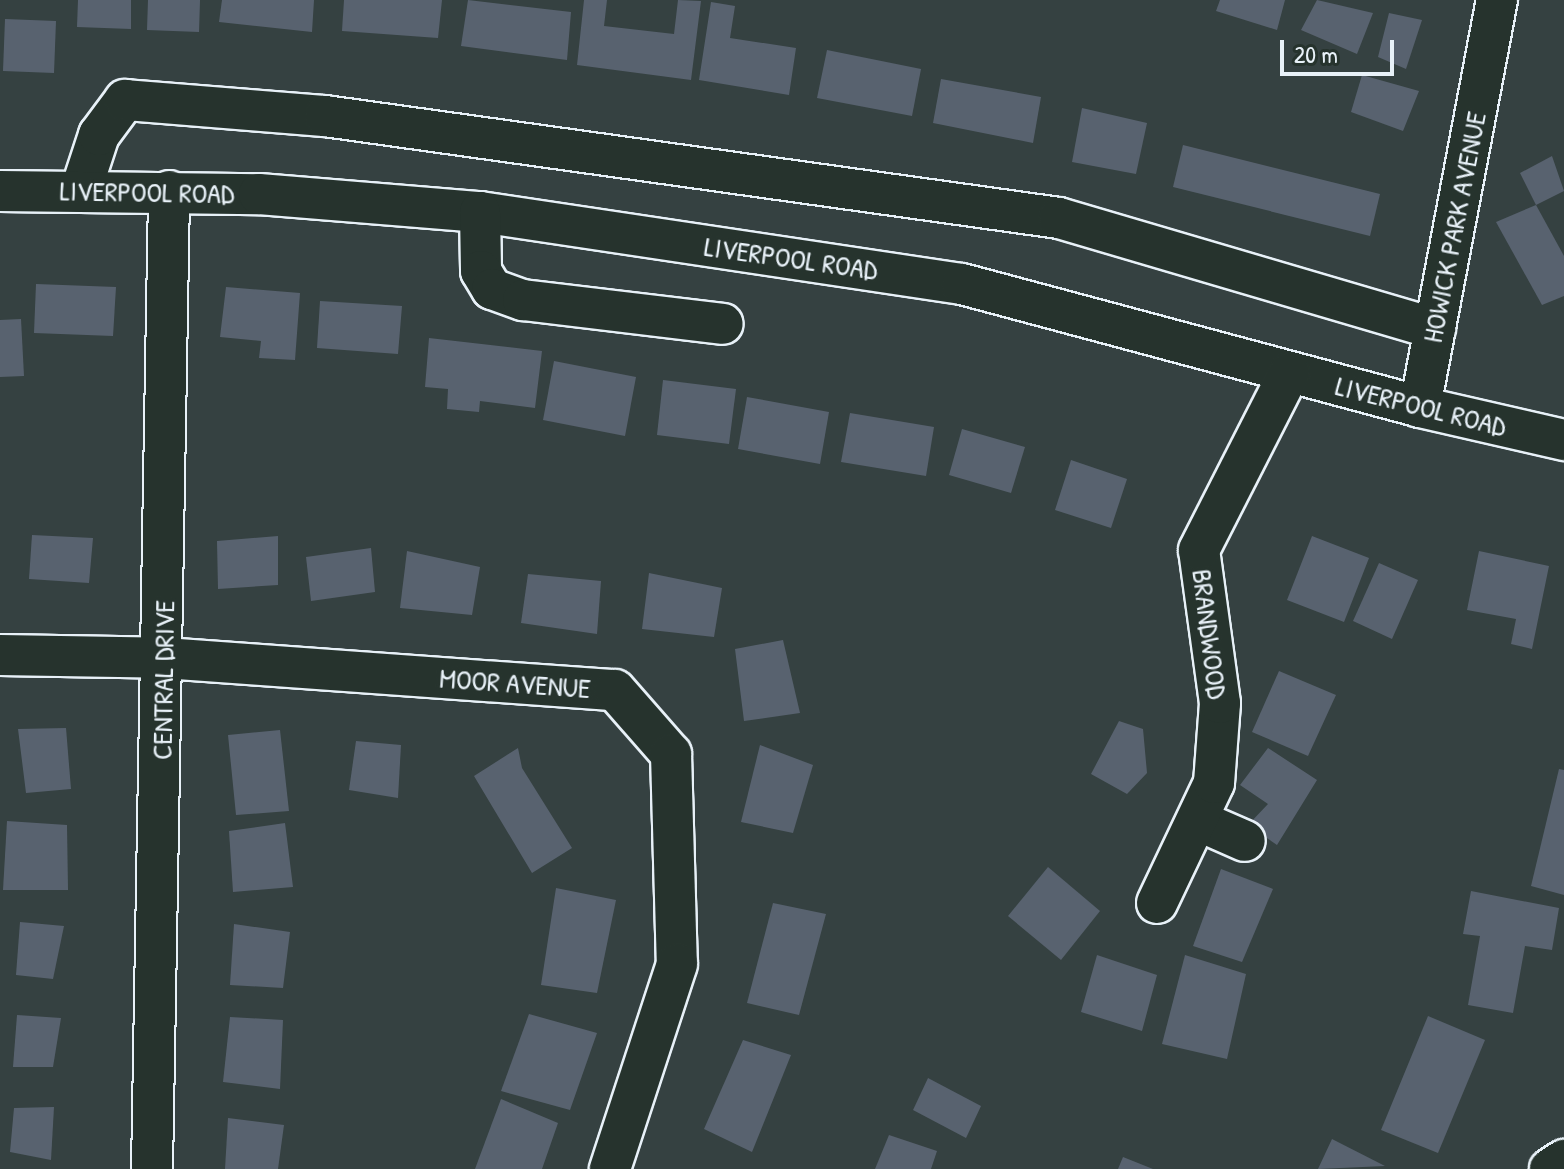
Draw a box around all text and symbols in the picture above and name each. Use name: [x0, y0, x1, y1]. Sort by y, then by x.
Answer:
scale bar: [1284, 24, 1398, 74]
text: 20 m: [1294, 38, 1338, 70]
street label: HOWICK PARK AVENUE: [1415, 109, 1493, 345]
street label: LIVERPOOL ROAD: [59, 174, 235, 210]
street label: LIVERPOOL ROAD: [702, 229, 880, 287]
street label: LIVERPOOL ROAD: [1332, 369, 1510, 443]
street label: BRANDWOOD: [1185, 567, 1235, 701]
street label: CENTRAL DRIVE: [145, 600, 181, 760]
street label: MOOR AVENUE: [438, 661, 592, 705]

